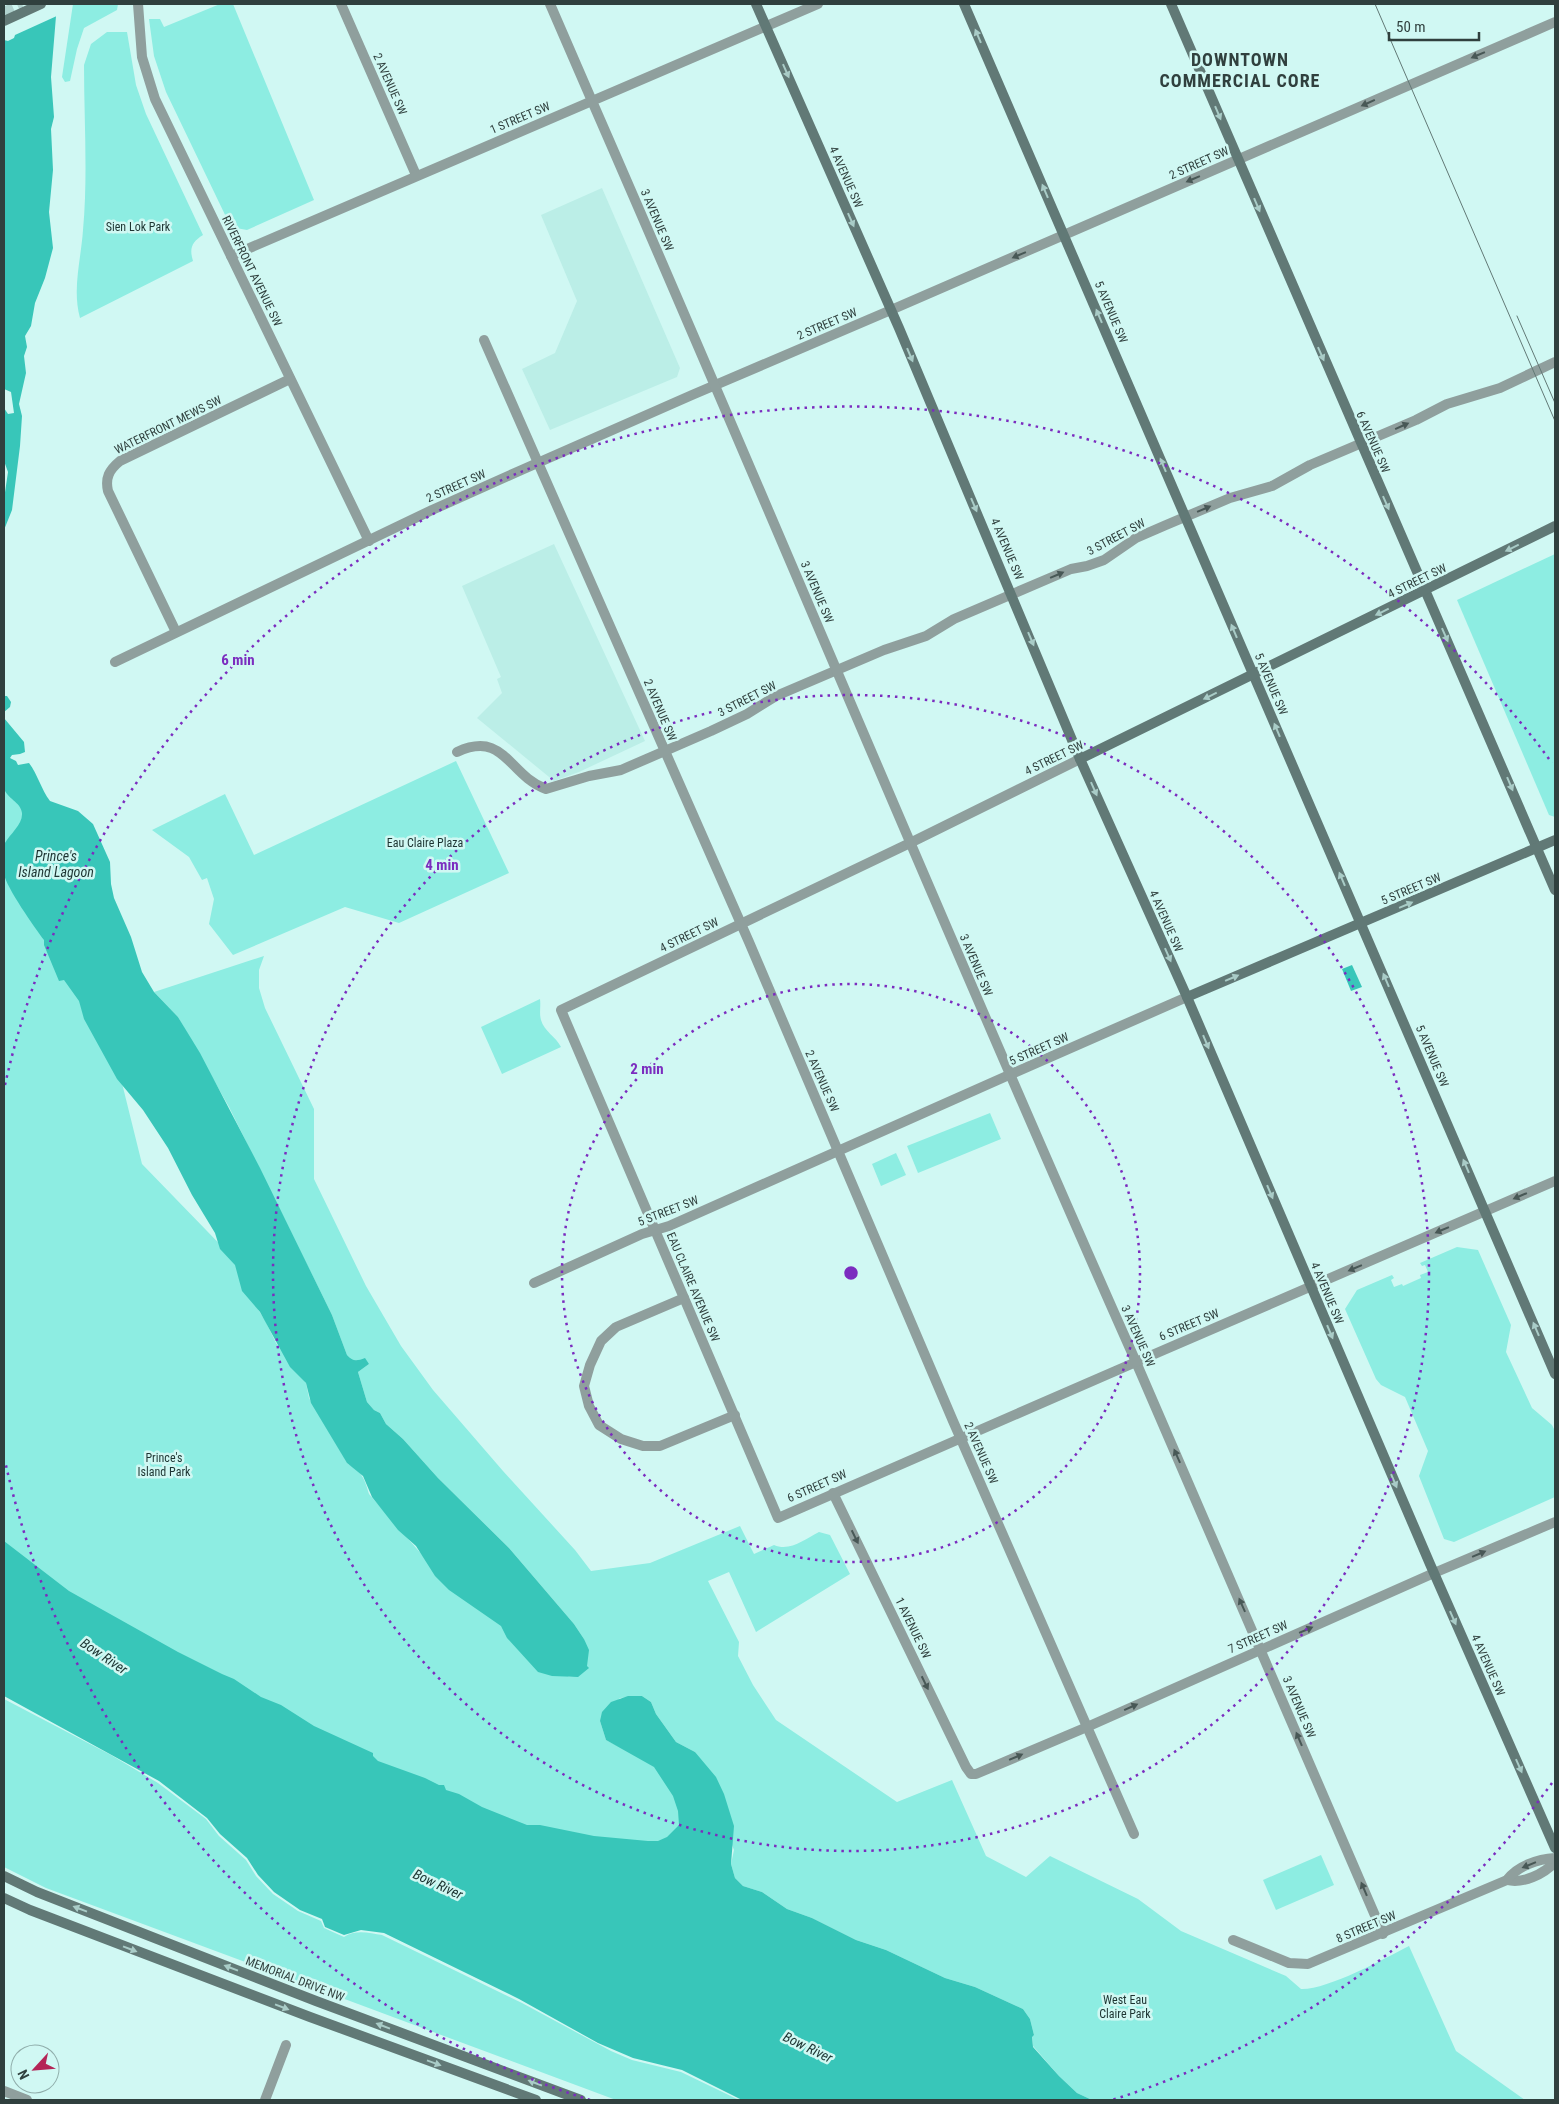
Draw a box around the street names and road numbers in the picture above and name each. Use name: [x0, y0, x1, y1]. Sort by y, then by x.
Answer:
street label: 2 AVENUE SW: [370, 51, 410, 117]
street label: 1 STREET SW: [488, 99, 552, 137]
street label: 4 AVENUE SW: [826, 144, 866, 210]
street label: 2 STREET SW: [1167, 144, 1231, 182]
street label: 3 AVENUE SW: [638, 187, 676, 253]
street label: RIVERFRONT AVENUE SW: [219, 213, 285, 329]
street label: 5 AVENUE SW: [1092, 279, 1130, 345]
street label: 2 STREET SW: [795, 305, 859, 343]
street label: WATERFRONT MEWS SW: [112, 393, 224, 457]
street label: 6 AVENUE SW: [1353, 409, 1393, 475]
street label: 2 STREET SW: [424, 467, 488, 505]
street label: 4 AVENUE SW: [988, 516, 1026, 582]
street label: 3 STREET SW: [1085, 516, 1147, 558]
street label: 3 AVENUE SW: [798, 559, 836, 625]
street label: 4 STREET SW: [1385, 561, 1449, 601]
street label: 5 AVENUE SW: [1252, 651, 1290, 717]
street label: 2 AVENUE SW: [641, 677, 679, 743]
street label: 3 STREET SW: [715, 678, 779, 720]
street label: 4 STREET SW: [1022, 738, 1086, 778]
street label: 5 STREET SW: [1379, 870, 1443, 908]
street label: 4 AVENUE SW: [1146, 888, 1186, 954]
street label: 4 STREET SW: [657, 915, 721, 955]
street label: 3 AVENUE SW: [957, 932, 995, 998]
street label: 5 AVENUE SW: [1413, 1023, 1451, 1089]
street label: 5 STREET SW: [1007, 1030, 1071, 1068]
street label: 2 AVENUE SW: [802, 1048, 842, 1114]
street label: 5 STREET SW: [636, 1193, 700, 1229]
street label: EAU CLAIRE AVENUE SW: [664, 1230, 722, 1344]
street label: 4 AVENUE SW: [1308, 1260, 1346, 1326]
street label: 3 AVENUE SW: [1118, 1303, 1158, 1369]
street label: 6 STREET SW: [1157, 1306, 1221, 1344]
street label: 2 AVENUE SW: [961, 1420, 1001, 1486]
street label: 6 STREET SW: [785, 1467, 849, 1505]
street label: 1 AVENUE SW: [892, 1595, 934, 1661]
street label: 7 STREET SW: [1226, 1618, 1290, 1656]
street label: 4 AVENUE SW: [1468, 1632, 1508, 1698]
street label: 3 AVENUE SW: [1280, 1674, 1318, 1740]
street label: 8 STREET SW: [1334, 1908, 1398, 1946]
street label: MEMORIAL DRIVE NW: [244, 1954, 346, 2004]

